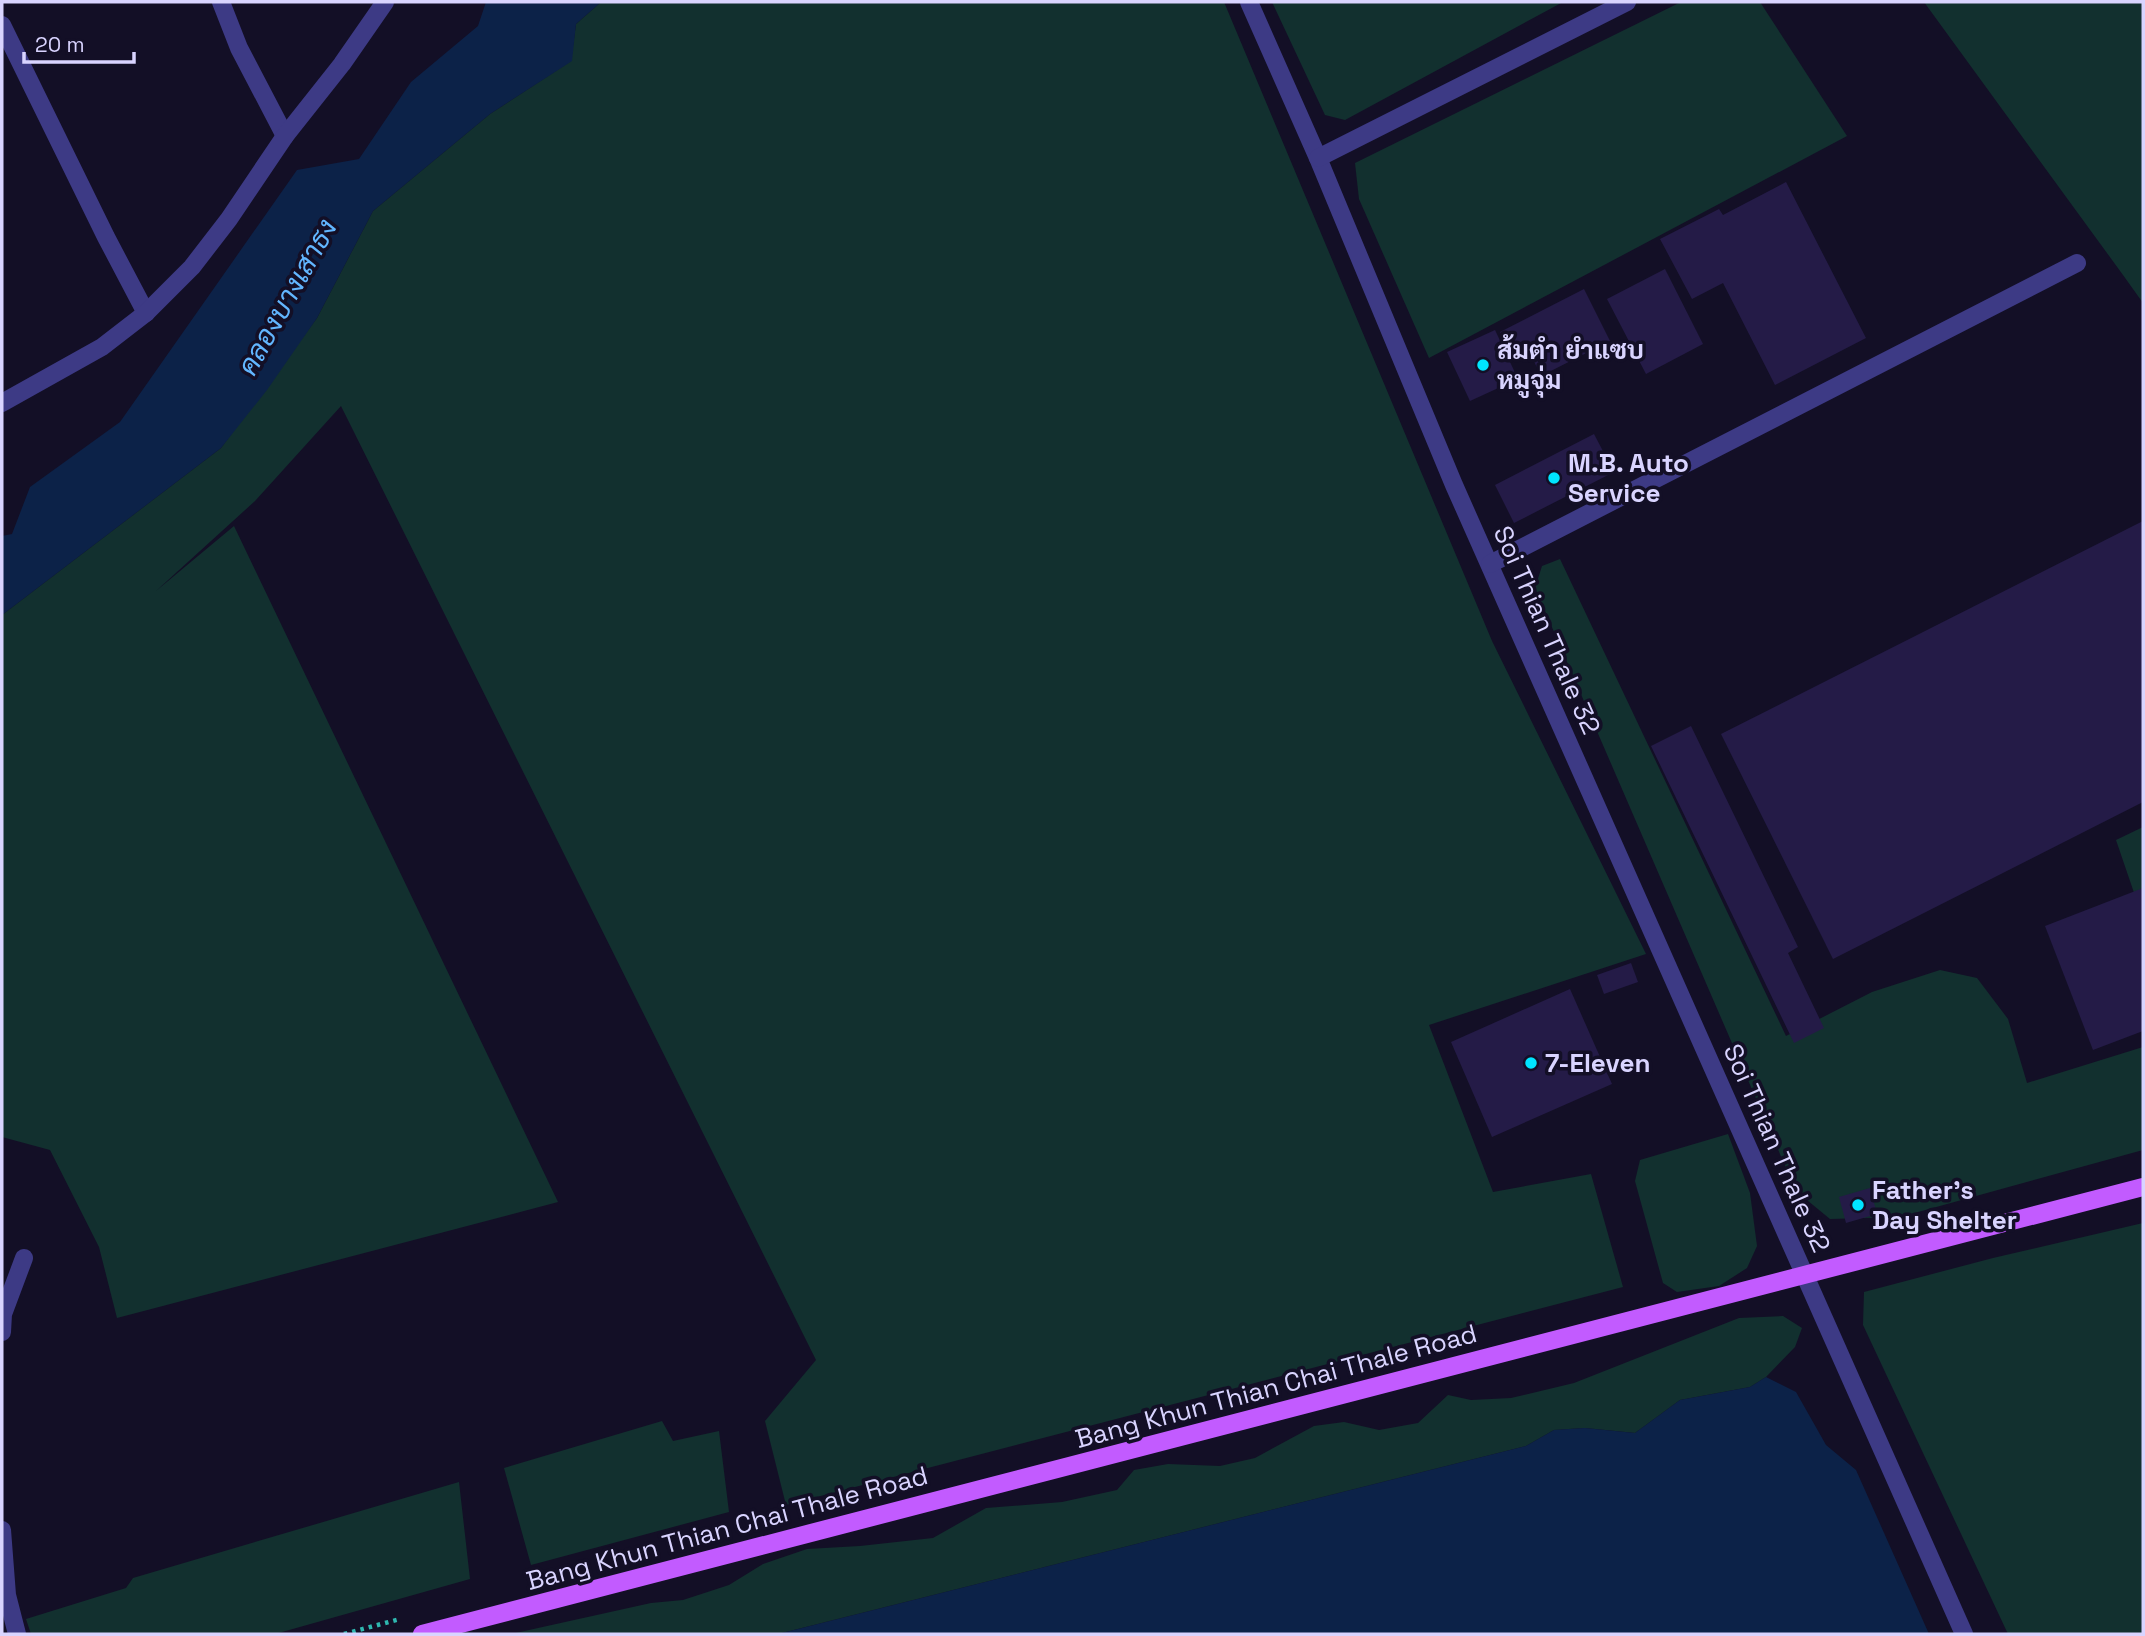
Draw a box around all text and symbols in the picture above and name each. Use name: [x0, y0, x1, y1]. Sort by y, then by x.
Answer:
scale bar: [24, 21, 135, 65]
text: 20 m: [35, 31, 85, 58]
water label: คลองบางเสาธง: [229, 213, 345, 381]
place label: ส้มตำ ยำแซบ หมูจุ่ม: [1497, 333, 1644, 398]
marker: ส้มตำ ยำแซบ หมูจุ่ม: [1475, 357, 1491, 373]
place label: M.B. Auto Service: [1568, 446, 1689, 510]
marker: M.B. Auto Service: [1546, 470, 1562, 486]
street label: Soi Thian Thale 32: [1486, 520, 1608, 740]
street label: Soi Thian Thale 32: [1716, 1038, 1838, 1258]
place label: 7-Eleven: [1545, 1046, 1650, 1080]
marker: 7-Eleven: [1523, 1055, 1539, 1071]
place label: Father's Day Shelter: [1872, 1173, 2017, 1237]
marker: Father's Day Shelter: [1850, 1197, 1866, 1213]
street label: Bang Khun Thian Chai Thale Road: [1071, 1316, 1481, 1456]
street label: Bang Khun Thian Chai Thale Road: [522, 1458, 932, 1598]

